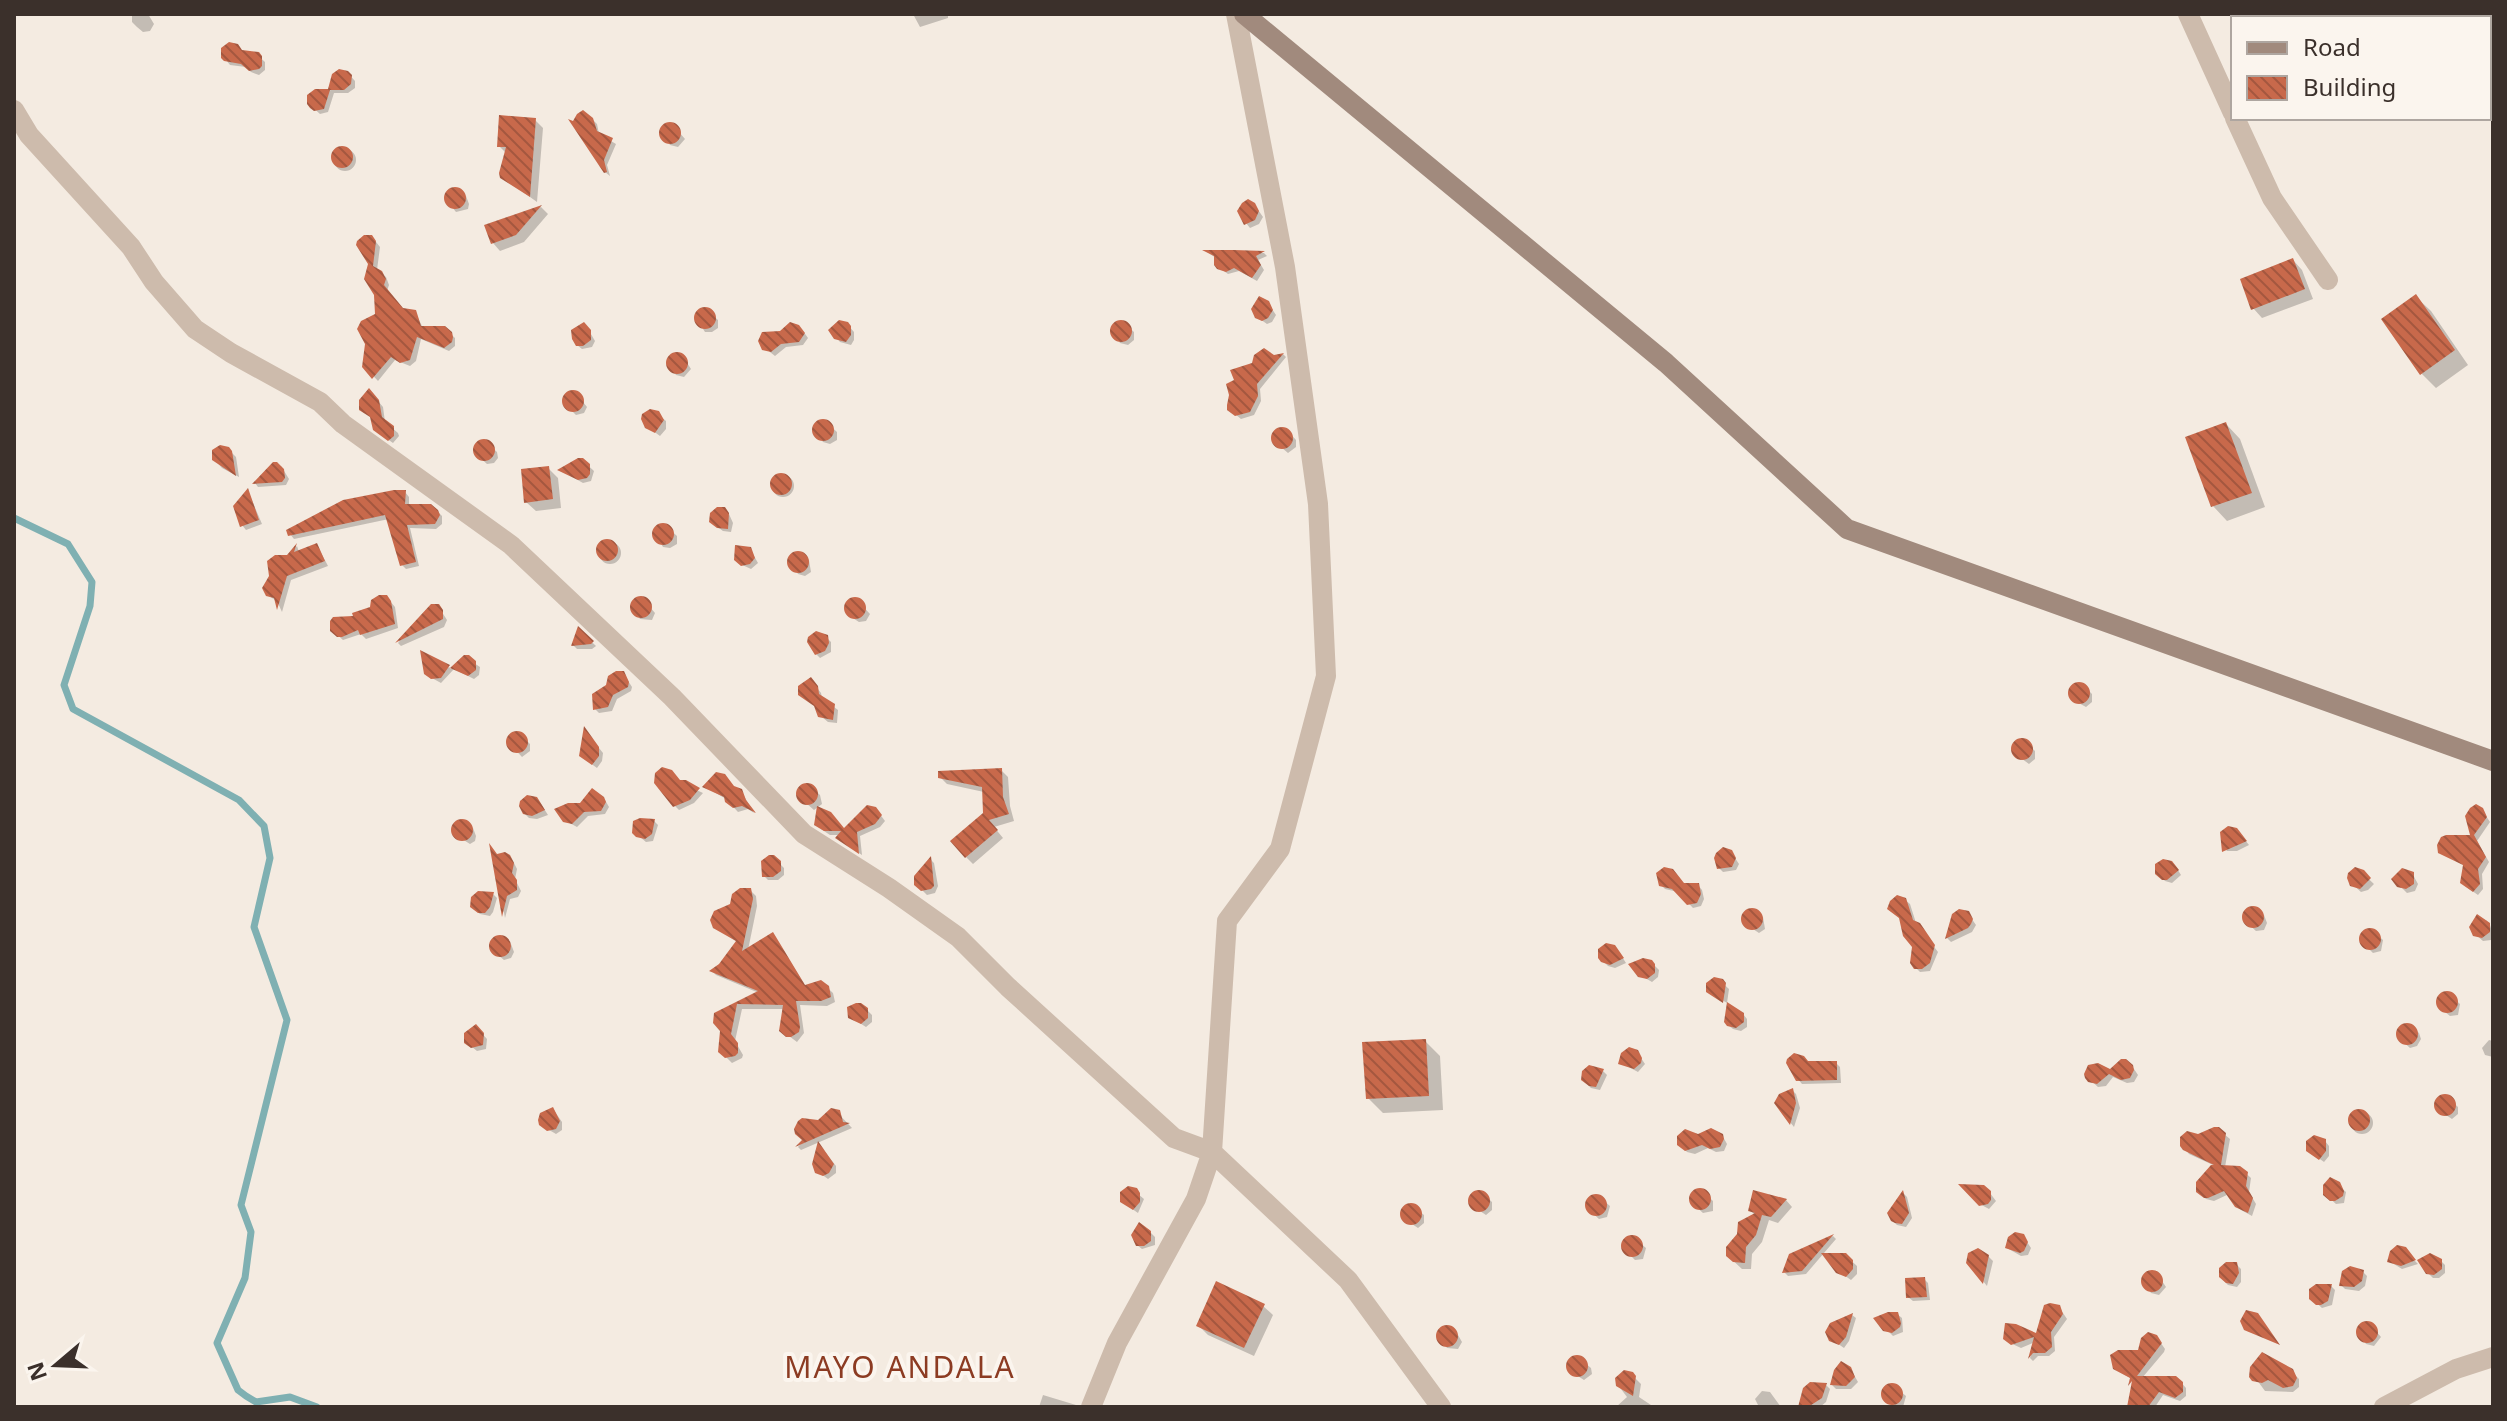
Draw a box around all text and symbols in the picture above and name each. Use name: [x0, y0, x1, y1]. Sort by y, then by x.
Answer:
legend: [2231, 16, 2491, 120]
text: Road: [2303, 30, 2361, 63]
text: Building: [2303, 70, 2396, 103]
north arrow: [16, 1325, 96, 1405]
district label: MAYO ANDALA: [784, 1346, 1016, 1387]
text: N: [19, 1358, 53, 1385]

